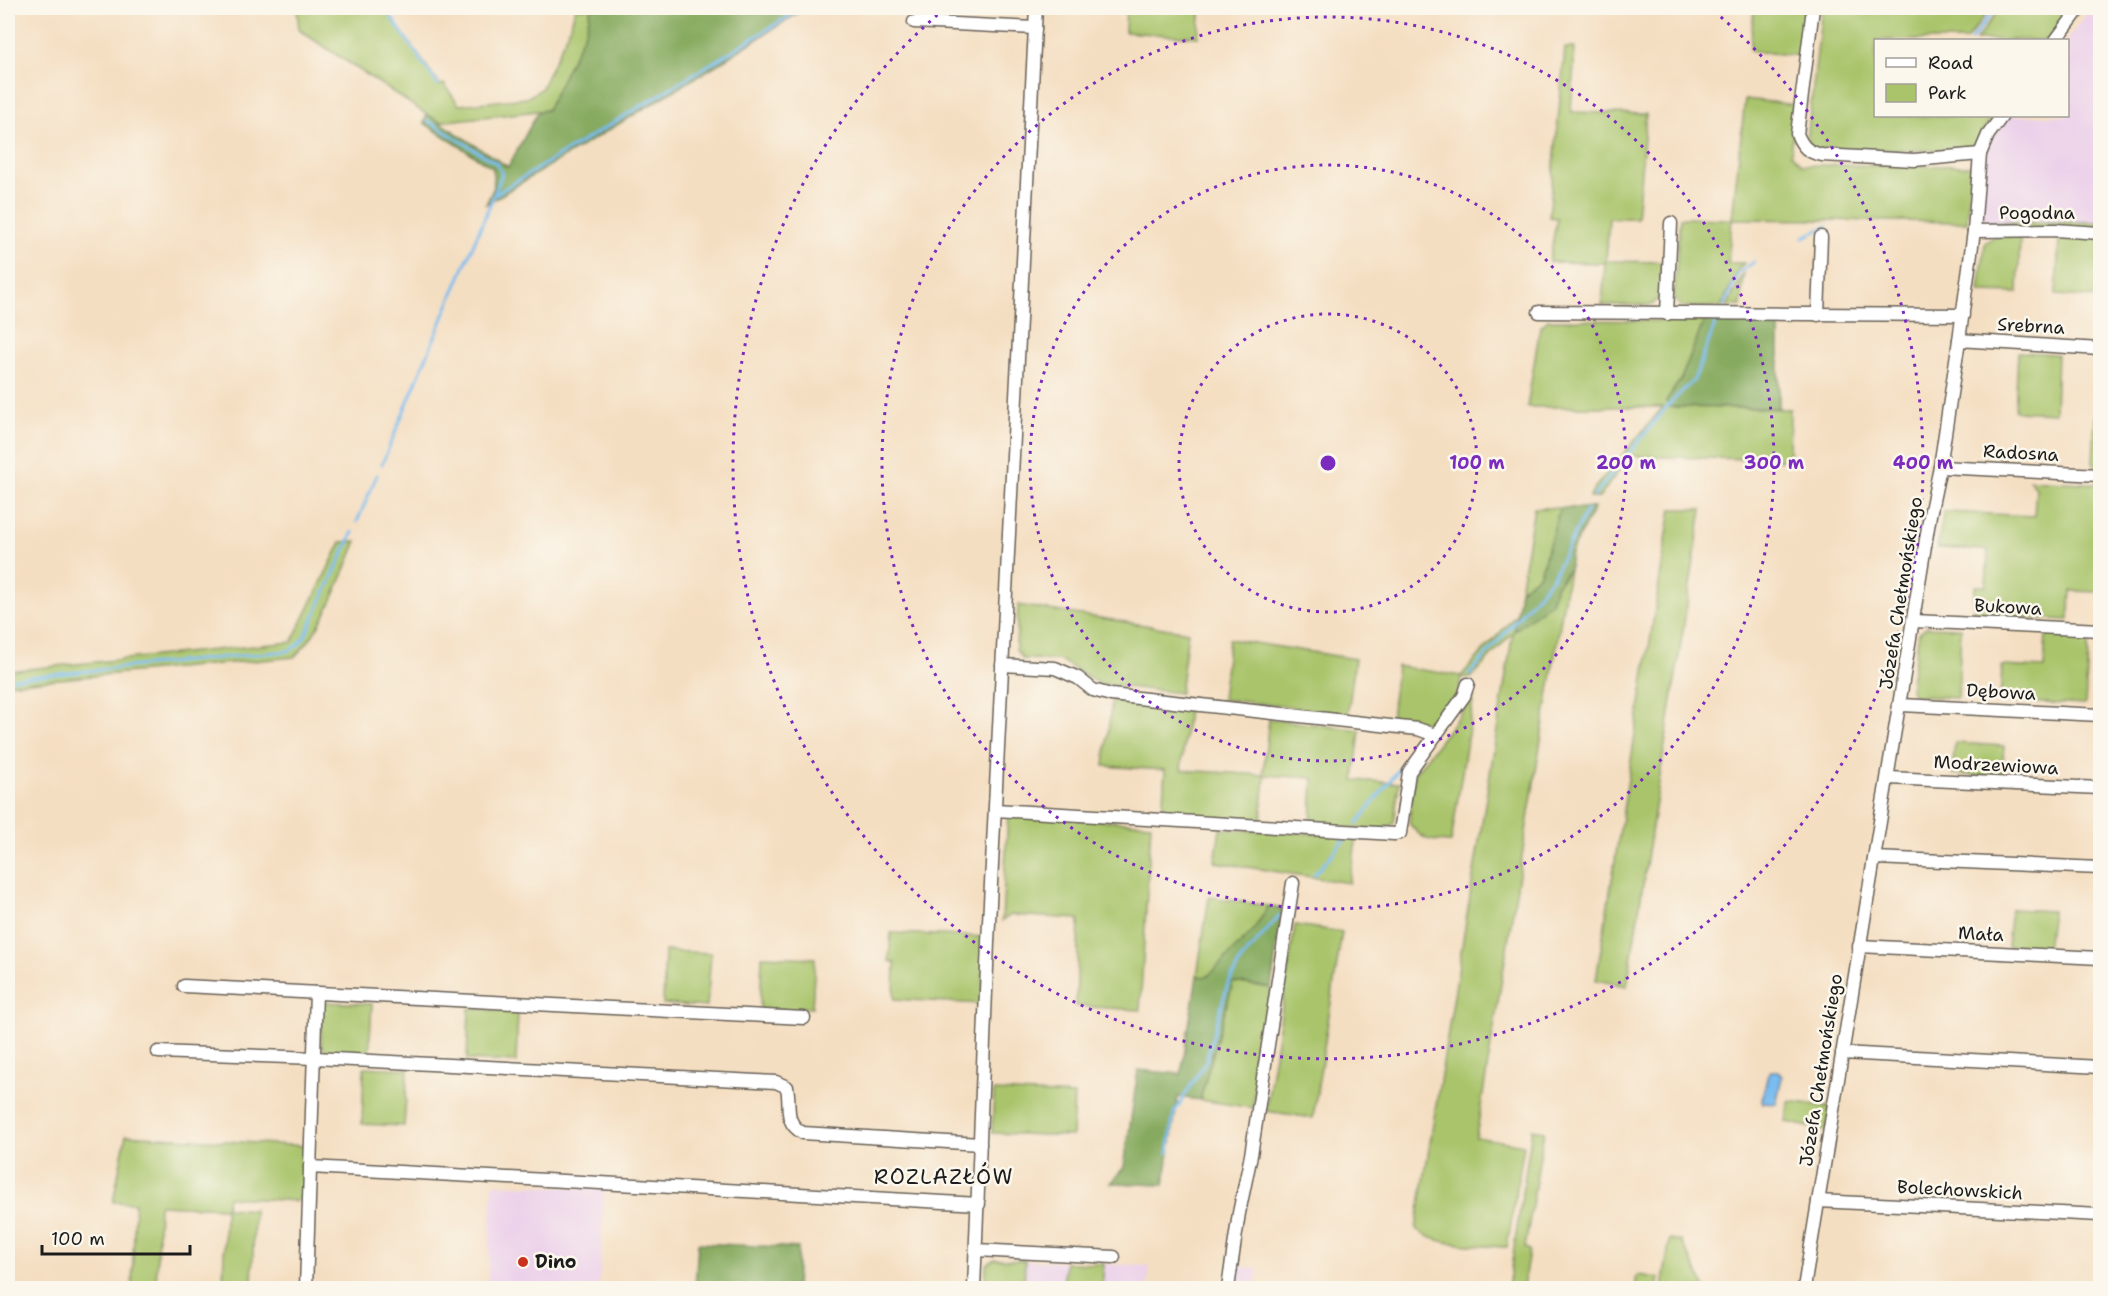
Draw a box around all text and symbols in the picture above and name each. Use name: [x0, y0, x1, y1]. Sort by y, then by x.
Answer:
legend: [1874, 39, 2069, 117]
text: Road: [1928, 51, 1973, 75]
text: Park: [1928, 81, 1967, 105]
street label: Pogodna: [1999, 201, 2075, 225]
street label: Srebrna: [1997, 312, 2065, 340]
street label: Radosna: [1983, 439, 2059, 467]
text: 100 m: [1449, 451, 1505, 475]
text: 200 m: [1596, 451, 1657, 475]
text: 300 m: [1744, 451, 1805, 475]
text: 400 m: [1893, 451, 1954, 475]
centre of rings: [1318, 453, 1338, 473]
street label: Józefa Chełmońskiego: [1874, 495, 1928, 691]
street label: Bukowa: [1974, 593, 2042, 621]
street label: Dębowa: [1966, 678, 2036, 706]
street label: Modrzewiowa: [1933, 750, 2059, 780]
street label: Mała: [1958, 921, 2004, 947]
street label: Józefa Chełmońskiego: [1794, 972, 1848, 1168]
district label: ROZLAZŁÓW: [874, 1162, 1014, 1191]
street label: Bolechowskich: [1897, 1175, 2023, 1205]
scale bar: [42, 1218, 190, 1256]
text: 100 m: [51, 1227, 105, 1251]
place label: Dino: [535, 1250, 577, 1274]
marker: Dino: [516, 1255, 530, 1269]

